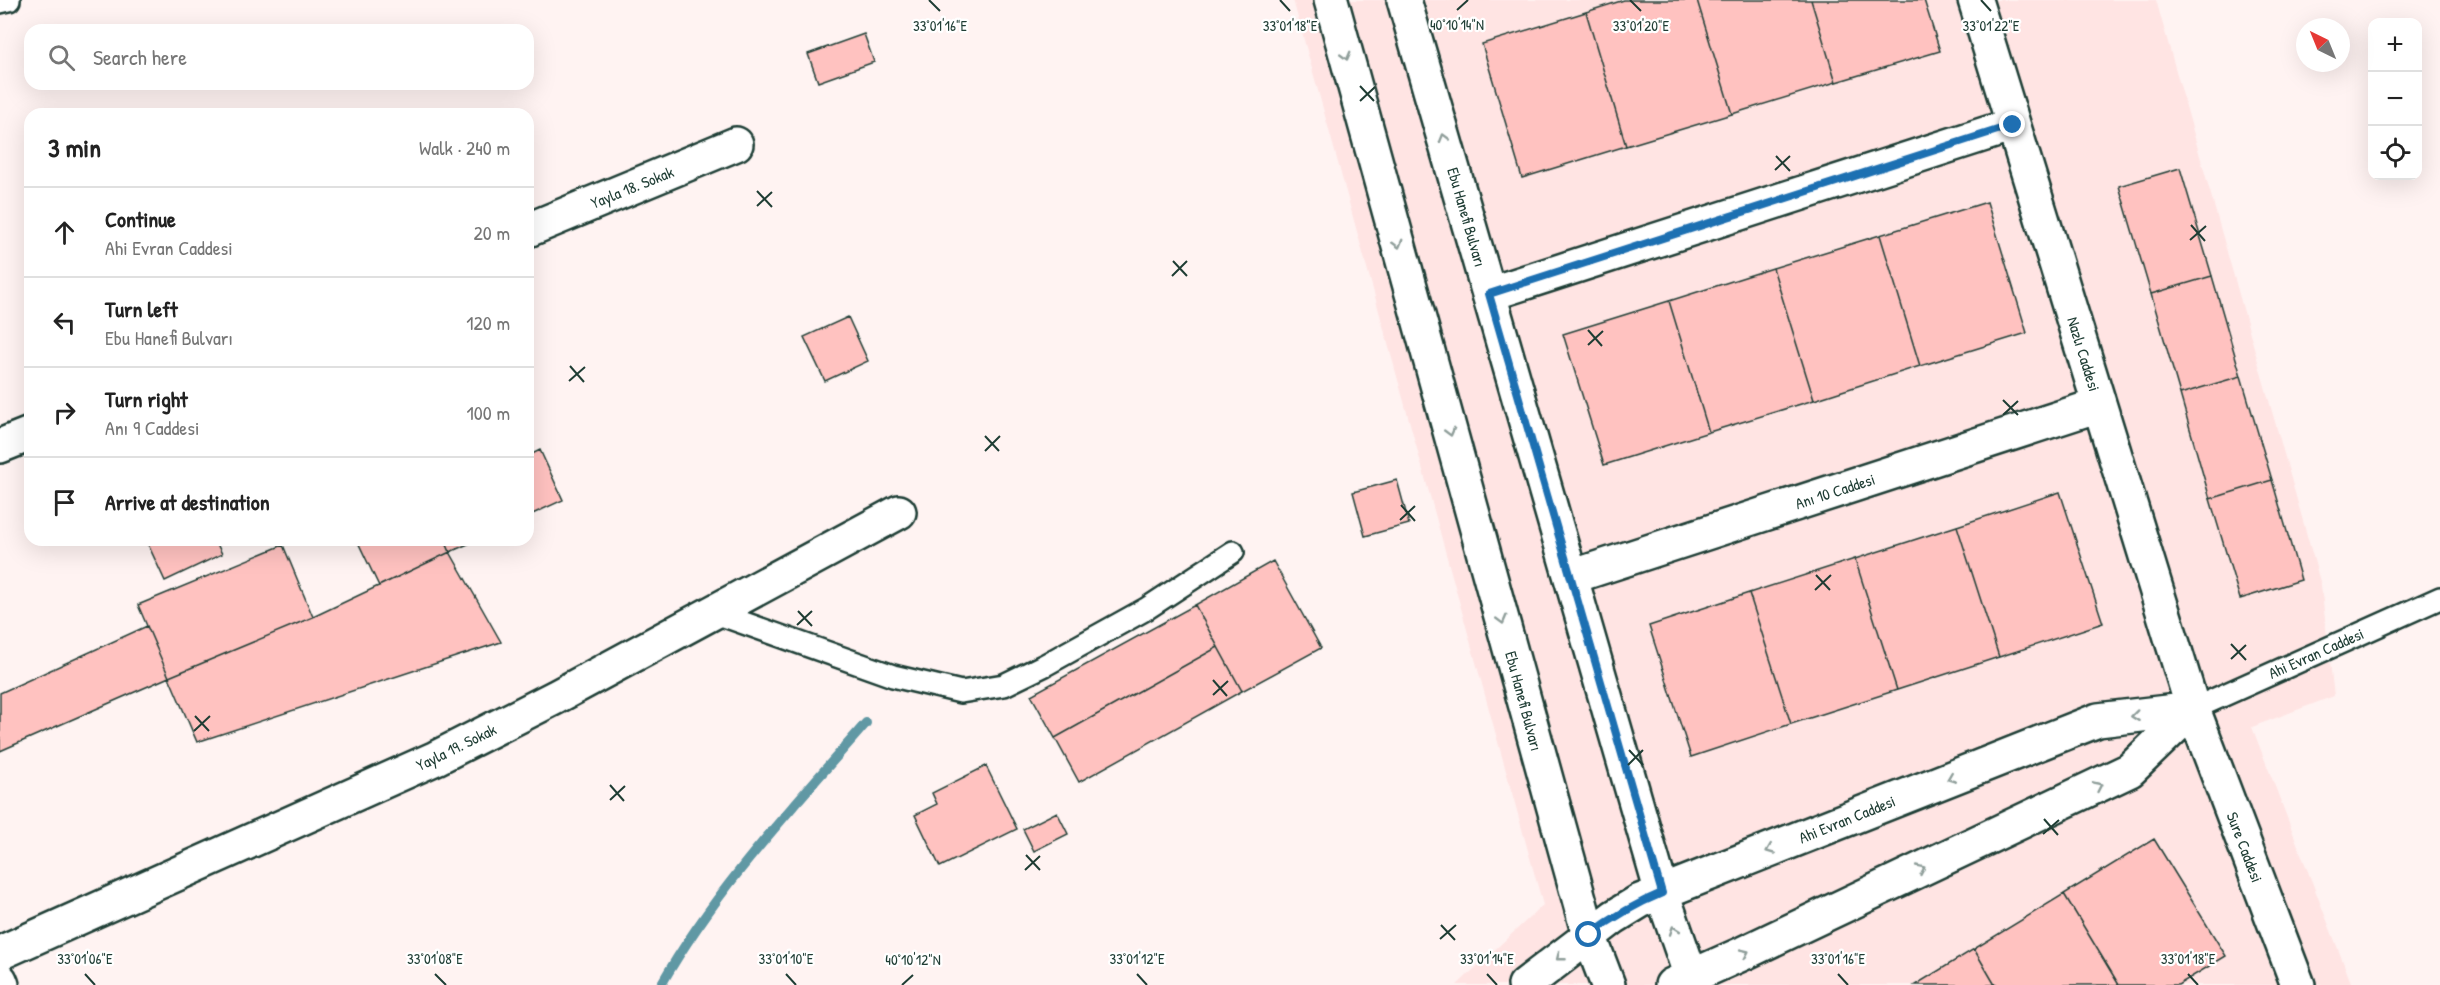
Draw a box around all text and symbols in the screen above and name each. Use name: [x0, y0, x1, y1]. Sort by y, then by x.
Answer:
text: 40°10'14"N: [1430, 14, 1484, 35]
text: 33°01'16"E: [913, 15, 967, 36]
text: 33°01'18"E: [1263, 15, 1318, 36]
text: 33°01'20"E: [1613, 15, 1670, 36]
text: 33°01'22"E: [1963, 15, 2020, 36]
north arrow: [2296, 18, 2350, 72]
map controls: [2368, 18, 2422, 180]
button: +: [2368, 18, 2422, 72]
search box: [24, 24, 534, 90]
icon: search: [45, 41, 78, 74]
text: Search here: [93, 42, 187, 72]
one-way arrow: [1339, 51, 1351, 61]
button: −: [2368, 72, 2422, 126]
route end: [1999, 111, 2025, 137]
button: locate: [2368, 126, 2422, 180]
text: 3 min: [48, 130, 101, 165]
one-way arrow: [1439, 133, 1451, 144]
text: Walk · 240 m: [419, 134, 510, 161]
street label: Yayla 18. Sokak: [587, 160, 677, 214]
street label: Ebu Hanefi Bulvarı: [1442, 165, 1492, 269]
text: Continue: [105, 204, 176, 234]
icon: ahead: [48, 216, 81, 249]
text: 20 m: [473, 219, 510, 246]
text: Ahi Evran Caddesi: [105, 234, 233, 261]
one-way arrow: [1391, 239, 1403, 249]
text: Turn left: [105, 294, 178, 324]
icon: left: [48, 306, 81, 339]
text: 120 m: [466, 309, 510, 336]
street label: Nazlı Caddesi: [2062, 314, 2106, 394]
text: Ebu Hanefi Bulvarı: [105, 324, 233, 351]
text: Turn right: [105, 384, 188, 414]
icon: right: [48, 396, 81, 429]
text: 100 m: [467, 399, 510, 426]
text: Anı 9 Caddesi: [105, 414, 199, 441]
one-way arrow: [1443, 426, 1455, 437]
street label: Anı 10 Caddesi: [1792, 468, 1878, 514]
icon: arrive: [48, 486, 81, 519]
text: Arrive at destination: [105, 487, 270, 517]
one-way arrow: [1495, 614, 1507, 625]
street label: Ahi Evran Caddesi: [2265, 622, 2367, 684]
street label: Ebu Hanefi Bulvarı: [1500, 649, 1548, 753]
one-way arrow: [2130, 709, 2139, 721]
street label: Yayla 19. Sokak: [412, 718, 500, 776]
one-way arrow: [1946, 771, 1957, 783]
one-way arrow: [2091, 781, 2102, 793]
street label: Ahi Evran Caddesi: [1795, 790, 1899, 848]
street label: Sure Caddesi: [2222, 809, 2268, 885]
one-way arrow: [1765, 843, 1776, 855]
one-way arrow: [1915, 865, 1926, 877]
route start: [1575, 921, 1601, 947]
one-way arrow: [1669, 925, 1682, 936]
text: 33°01'06"E: [57, 948, 113, 969]
text: 33°01'08"E: [407, 948, 463, 969]
text: 33°01'10"E: [759, 948, 814, 969]
text: 33°01'12"E: [1109, 948, 1165, 969]
text: 33°01'14"E: [1460, 948, 1514, 969]
one-way arrow: [1739, 948, 1750, 960]
text: 33°01'16"E: [1811, 948, 1865, 969]
text: 33°01'18"E: [2161, 948, 2216, 969]
text: 40°10'12"N: [885, 949, 941, 970]
one-way arrow: [1556, 950, 1567, 961]

